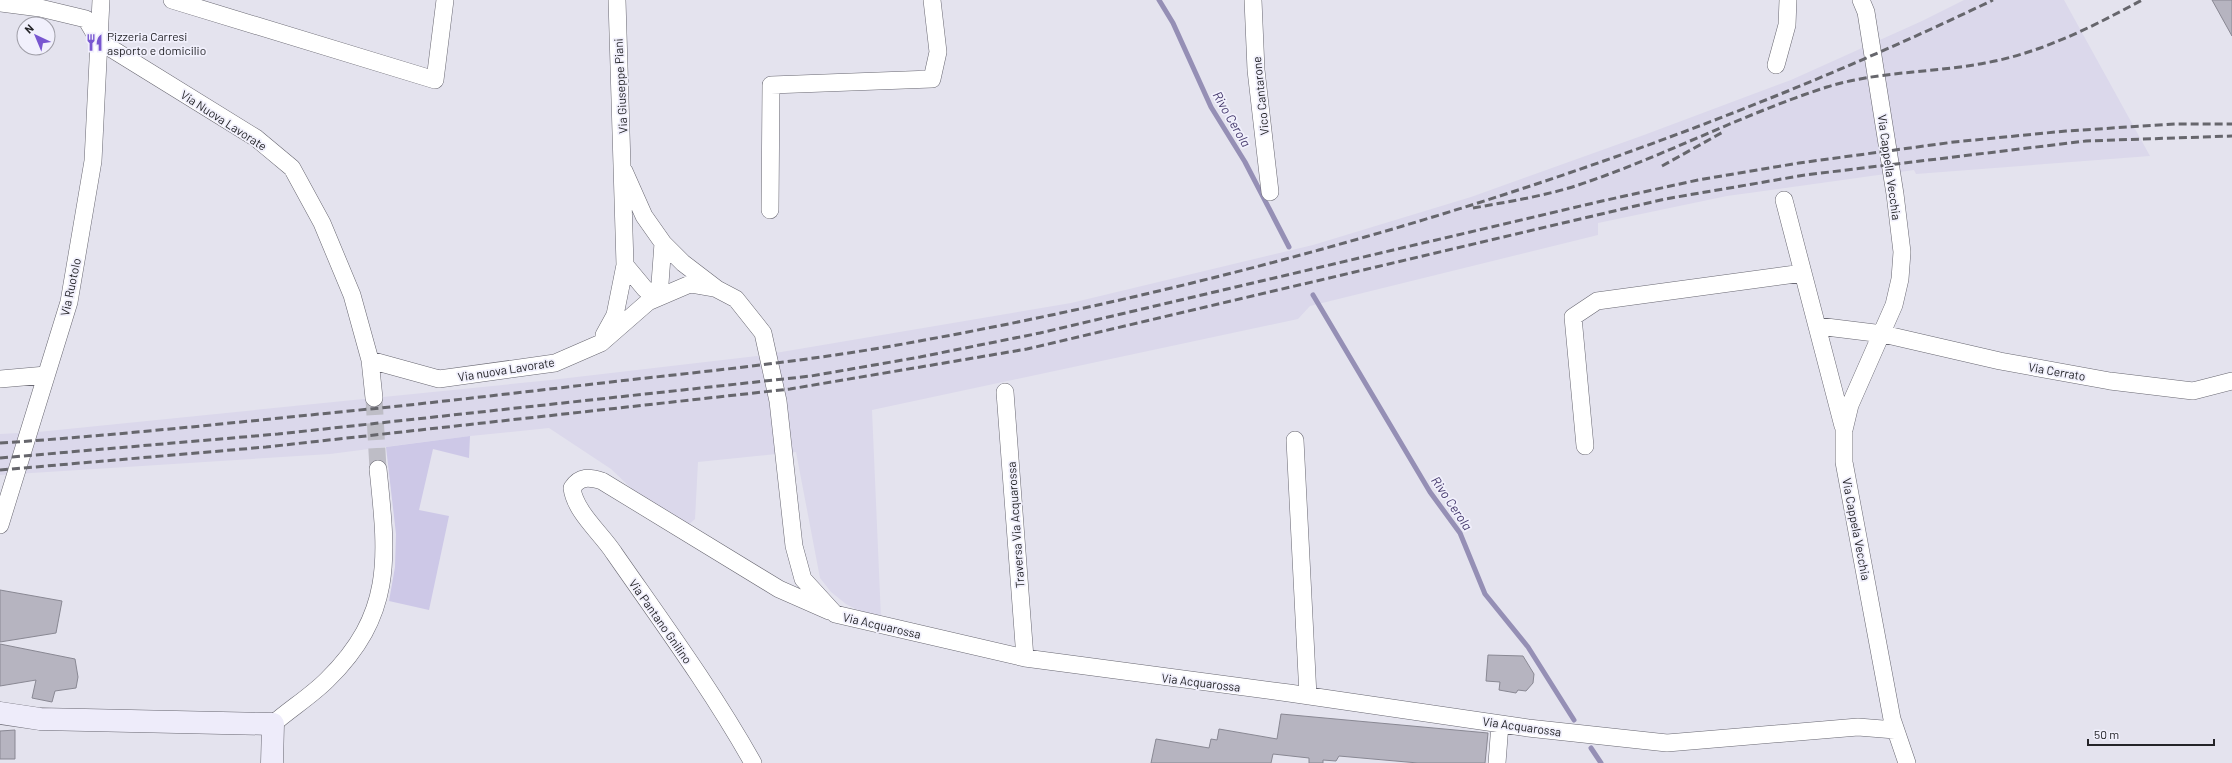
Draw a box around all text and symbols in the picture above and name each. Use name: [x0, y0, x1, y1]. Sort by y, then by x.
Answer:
north arrow: [16, 16, 56, 56]
text: N: [22, 21, 36, 36]
place label: Pizzeria Carresi asporto e domicilio: [107, 29, 206, 57]
restaurant icon: Pizzeria Carresi asporto e domicilio: [84, 33, 104, 53]
street label: Via Giuseppe Piani: [611, 38, 629, 134]
street label: Vico Cantarone: [1249, 56, 1271, 136]
street label: Via Nuova Lavorate: [178, 87, 270, 153]
water label: Rivo Cerola: [1210, 88, 1254, 150]
street label: Via Cappella Vecchia: [1876, 113, 1904, 221]
street label: Via Ruotolo: [57, 257, 83, 317]
street label: Via nuova Lavorate: [457, 354, 555, 384]
street label: Via Cerrato: [2027, 359, 2087, 383]
street label: Traversa Via Acquarossa: [1004, 461, 1026, 589]
water label: Rivo Cerola: [1428, 473, 1476, 533]
street label: Via Cappela Vecchia: [1840, 477, 1874, 581]
street label: Via Pantano Gnilino: [627, 576, 695, 666]
street label: Via Acquarossa: [842, 609, 922, 641]
street label: Via Acquarossa: [1161, 670, 1241, 694]
street label: Via Acquarossa: [1482, 714, 1562, 738]
scale bar: [2088, 721, 2214, 747]
text: 50 m: [2094, 727, 2119, 741]

